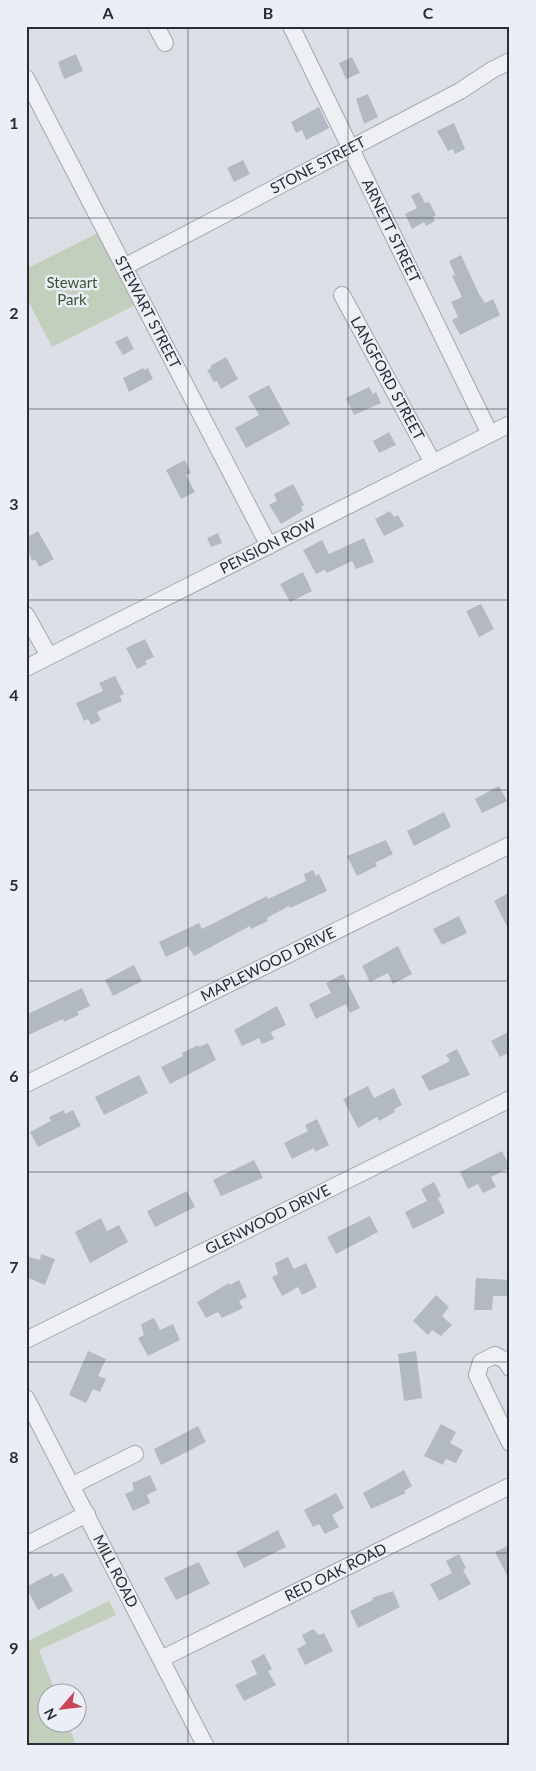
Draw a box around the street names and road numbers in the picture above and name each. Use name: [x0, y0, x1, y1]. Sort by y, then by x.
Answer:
street label: STONE STREET: [267, 132, 368, 197]
street label: ARNETT STREET: [359, 176, 425, 286]
street label: STEWART STREET: [112, 252, 185, 371]
street label: LANGFORD STREET: [347, 313, 429, 443]
street label: PENSION ROW: [216, 513, 319, 577]
street label: MAPLEWOOD DRIVE: [197, 923, 338, 1004]
street label: GLENWOOD DRIVE: [202, 1180, 333, 1257]
street label: MILL ROAD: [90, 1531, 143, 1610]
street label: RED OAK ROAD: [281, 1539, 389, 1604]

